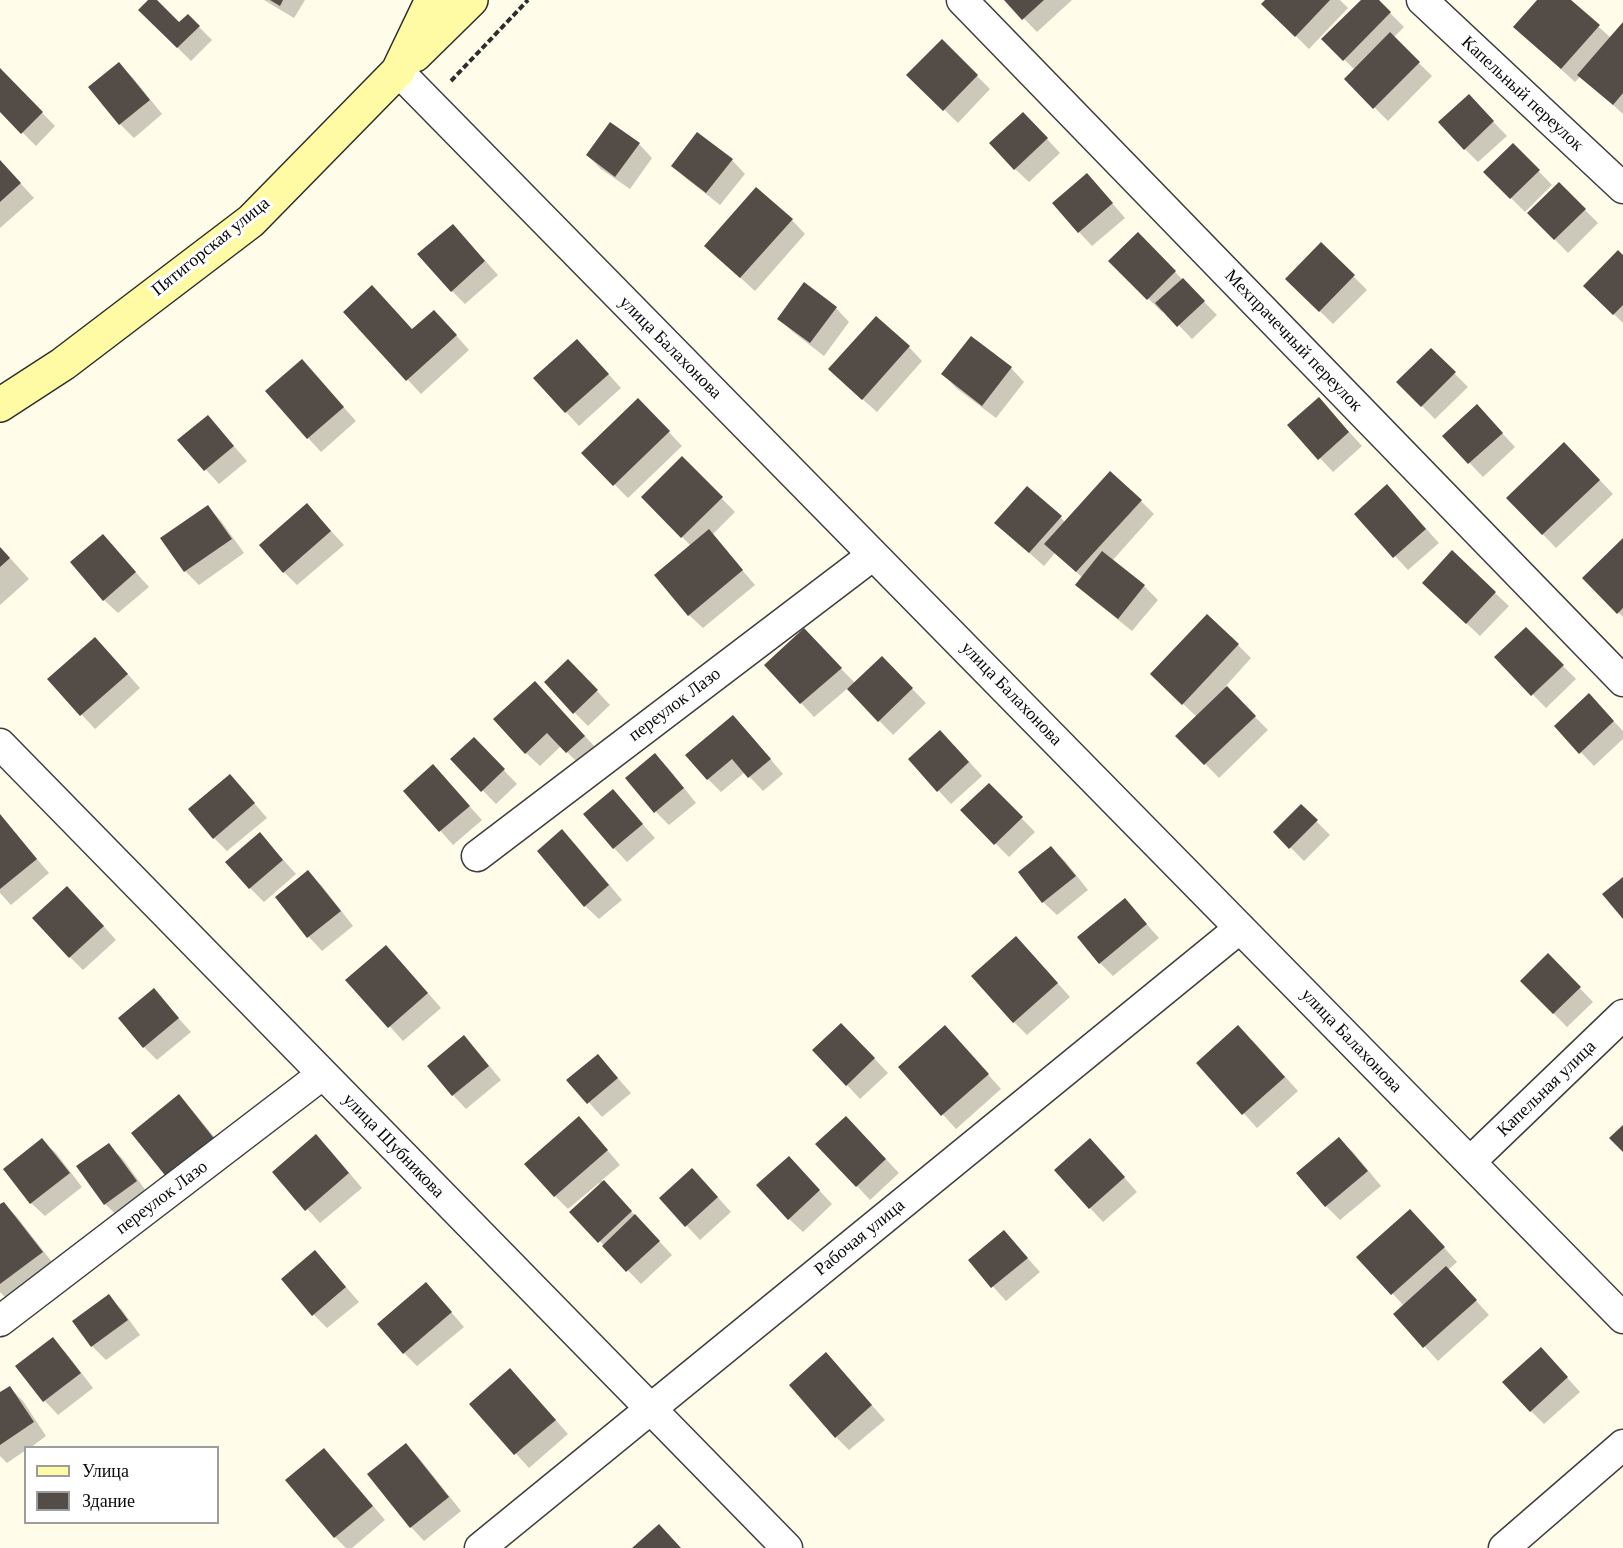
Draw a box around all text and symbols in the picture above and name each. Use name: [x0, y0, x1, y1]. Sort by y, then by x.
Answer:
street label: Капельный переулок: [1456, 32, 1588, 156]
street label: Пятигорская улица: [148, 193, 274, 301]
street label: Мехпрачечный переулок: [1220, 266, 1366, 416]
street label: улица Балахонова: [614, 292, 726, 404]
street label: улица Балахонова: [956, 637, 1066, 751]
street label: переулок Лазо: [625, 663, 725, 747]
street label: улица Балахонова: [1296, 984, 1406, 1098]
street label: Капельная улица: [1493, 1036, 1601, 1142]
street label: улица Шубникова: [338, 1089, 448, 1203]
street label: переулок Лазо: [112, 1156, 212, 1240]
street label: Рабочая улица: [810, 1195, 910, 1281]
legend: [24, 1446, 219, 1524]
text: Улица: [82, 1461, 129, 1481]
text: Здание: [82, 1491, 135, 1511]

